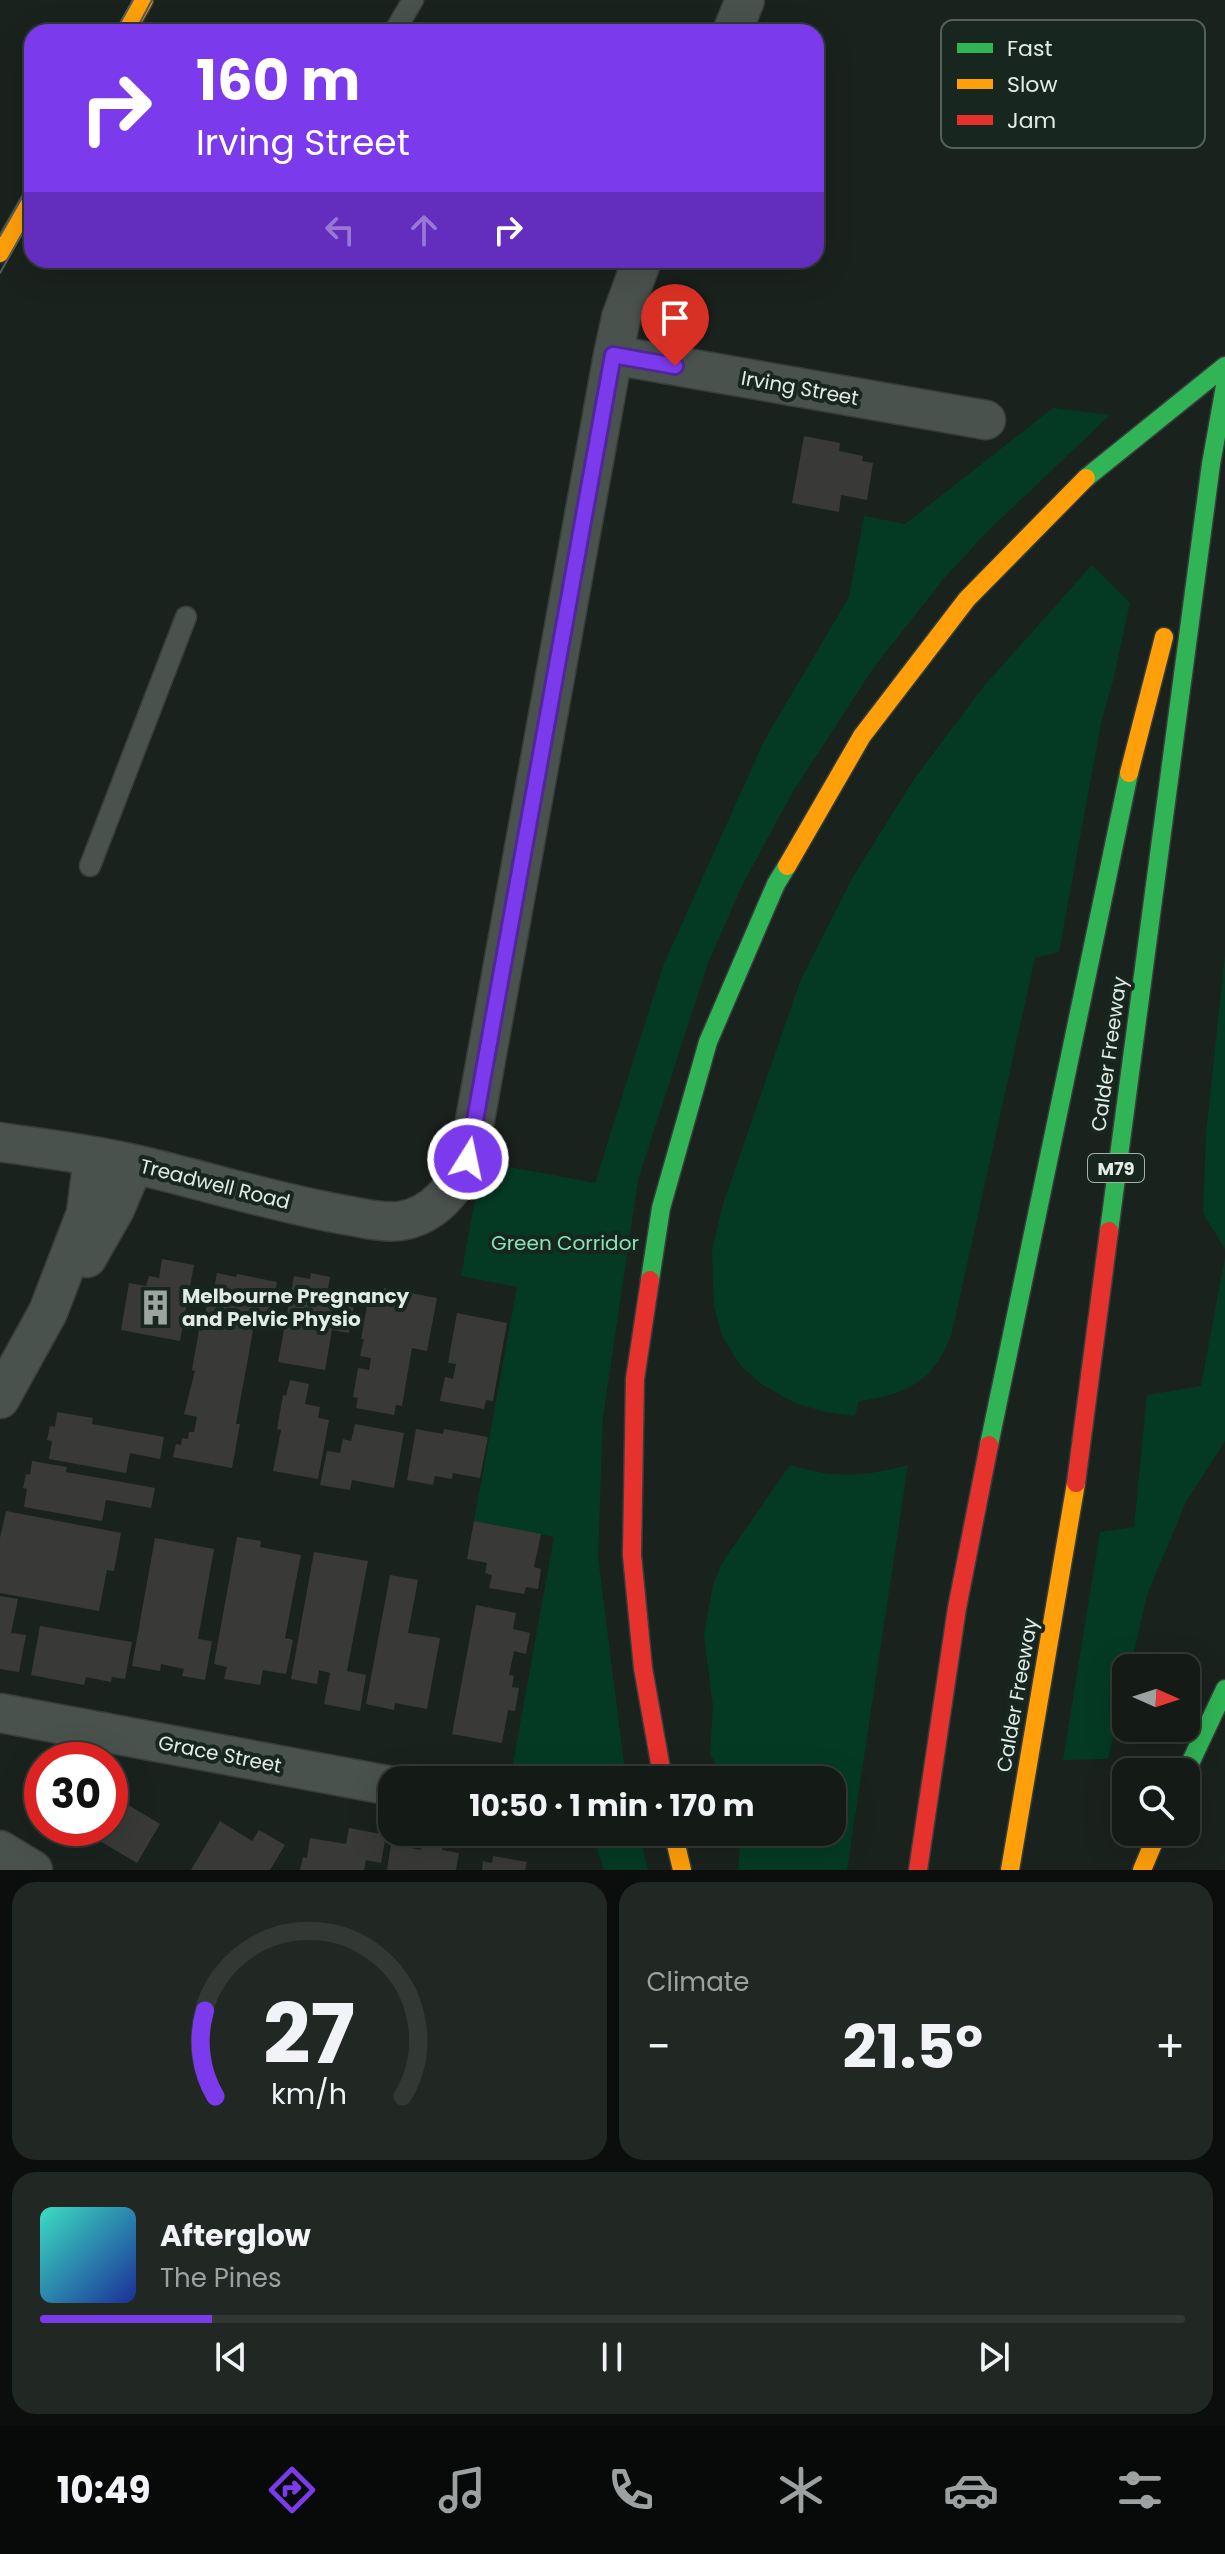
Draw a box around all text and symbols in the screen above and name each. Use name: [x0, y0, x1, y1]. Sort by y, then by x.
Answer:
legend: [941, 20, 1205, 148]
text: Fast: [1007, 33, 1052, 64]
text: 160 m: [196, 41, 360, 120]
icon: right: [64, 56, 168, 160]
text: Slow: [1007, 69, 1057, 100]
text: Jam: [1007, 105, 1056, 136]
text: Irving Street: [196, 117, 410, 168]
icon: left: [318, 208, 362, 252]
icon: ahead: [402, 208, 446, 252]
icon: right: [486, 208, 530, 252]
pin: [641, 284, 709, 366]
icon: arrive: [653, 296, 697, 340]
street label: Irving Street: [739, 364, 861, 412]
street label: Calder Freeway: [1084, 975, 1134, 1133]
position arrow: [426, 1117, 510, 1201]
street label: Treadwell Road: [137, 1152, 293, 1216]
road number: M79: [1088, 1154, 1144, 1182]
park label: Green Corridor: [491, 1229, 639, 1257]
place label: Melbourne Pregnancy and Pelvic Physio: [182, 1282, 410, 1333]
building icon: Melbourne Pregnancy and Pelvic Physio: [137, 1289, 175, 1327]
street label: Calder Freeway: [990, 1616, 1044, 1774]
north arrow: [1112, 1654, 1200, 1742]
map controls: [1112, 1654, 1200, 1846]
street label: Grace Street: [156, 1728, 284, 1780]
speed limit sign: 30: [24, 1742, 128, 1846]
button: search: [1112, 1758, 1200, 1846]
text: 10:50 · 1 min · 170 m: [469, 1784, 755, 1827]
text: Climate: [647, 1964, 749, 2000]
text: 27: [263, 1976, 355, 2092]
text: 21.5°: [843, 2005, 983, 2089]
text: −: [647, 2016, 671, 2077]
text: +: [1155, 2016, 1185, 2077]
text: km/h: [271, 2074, 347, 2114]
text: Afterglow: [160, 2214, 311, 2257]
text: The Pines: [160, 2260, 282, 2296]
icon: previous: [209, 2335, 253, 2379]
icon: pause: [590, 2335, 634, 2379]
icon: next: [972, 2335, 1016, 2379]
icon: directions: [264, 2462, 320, 2518]
icon: music: [434, 2462, 490, 2518]
icon: phone: [603, 2462, 659, 2518]
icon: climate: [773, 2462, 829, 2518]
icon: car: [943, 2462, 999, 2518]
icon: filters: [1112, 2462, 1168, 2518]
text: 10:49: [57, 2465, 151, 2516]

